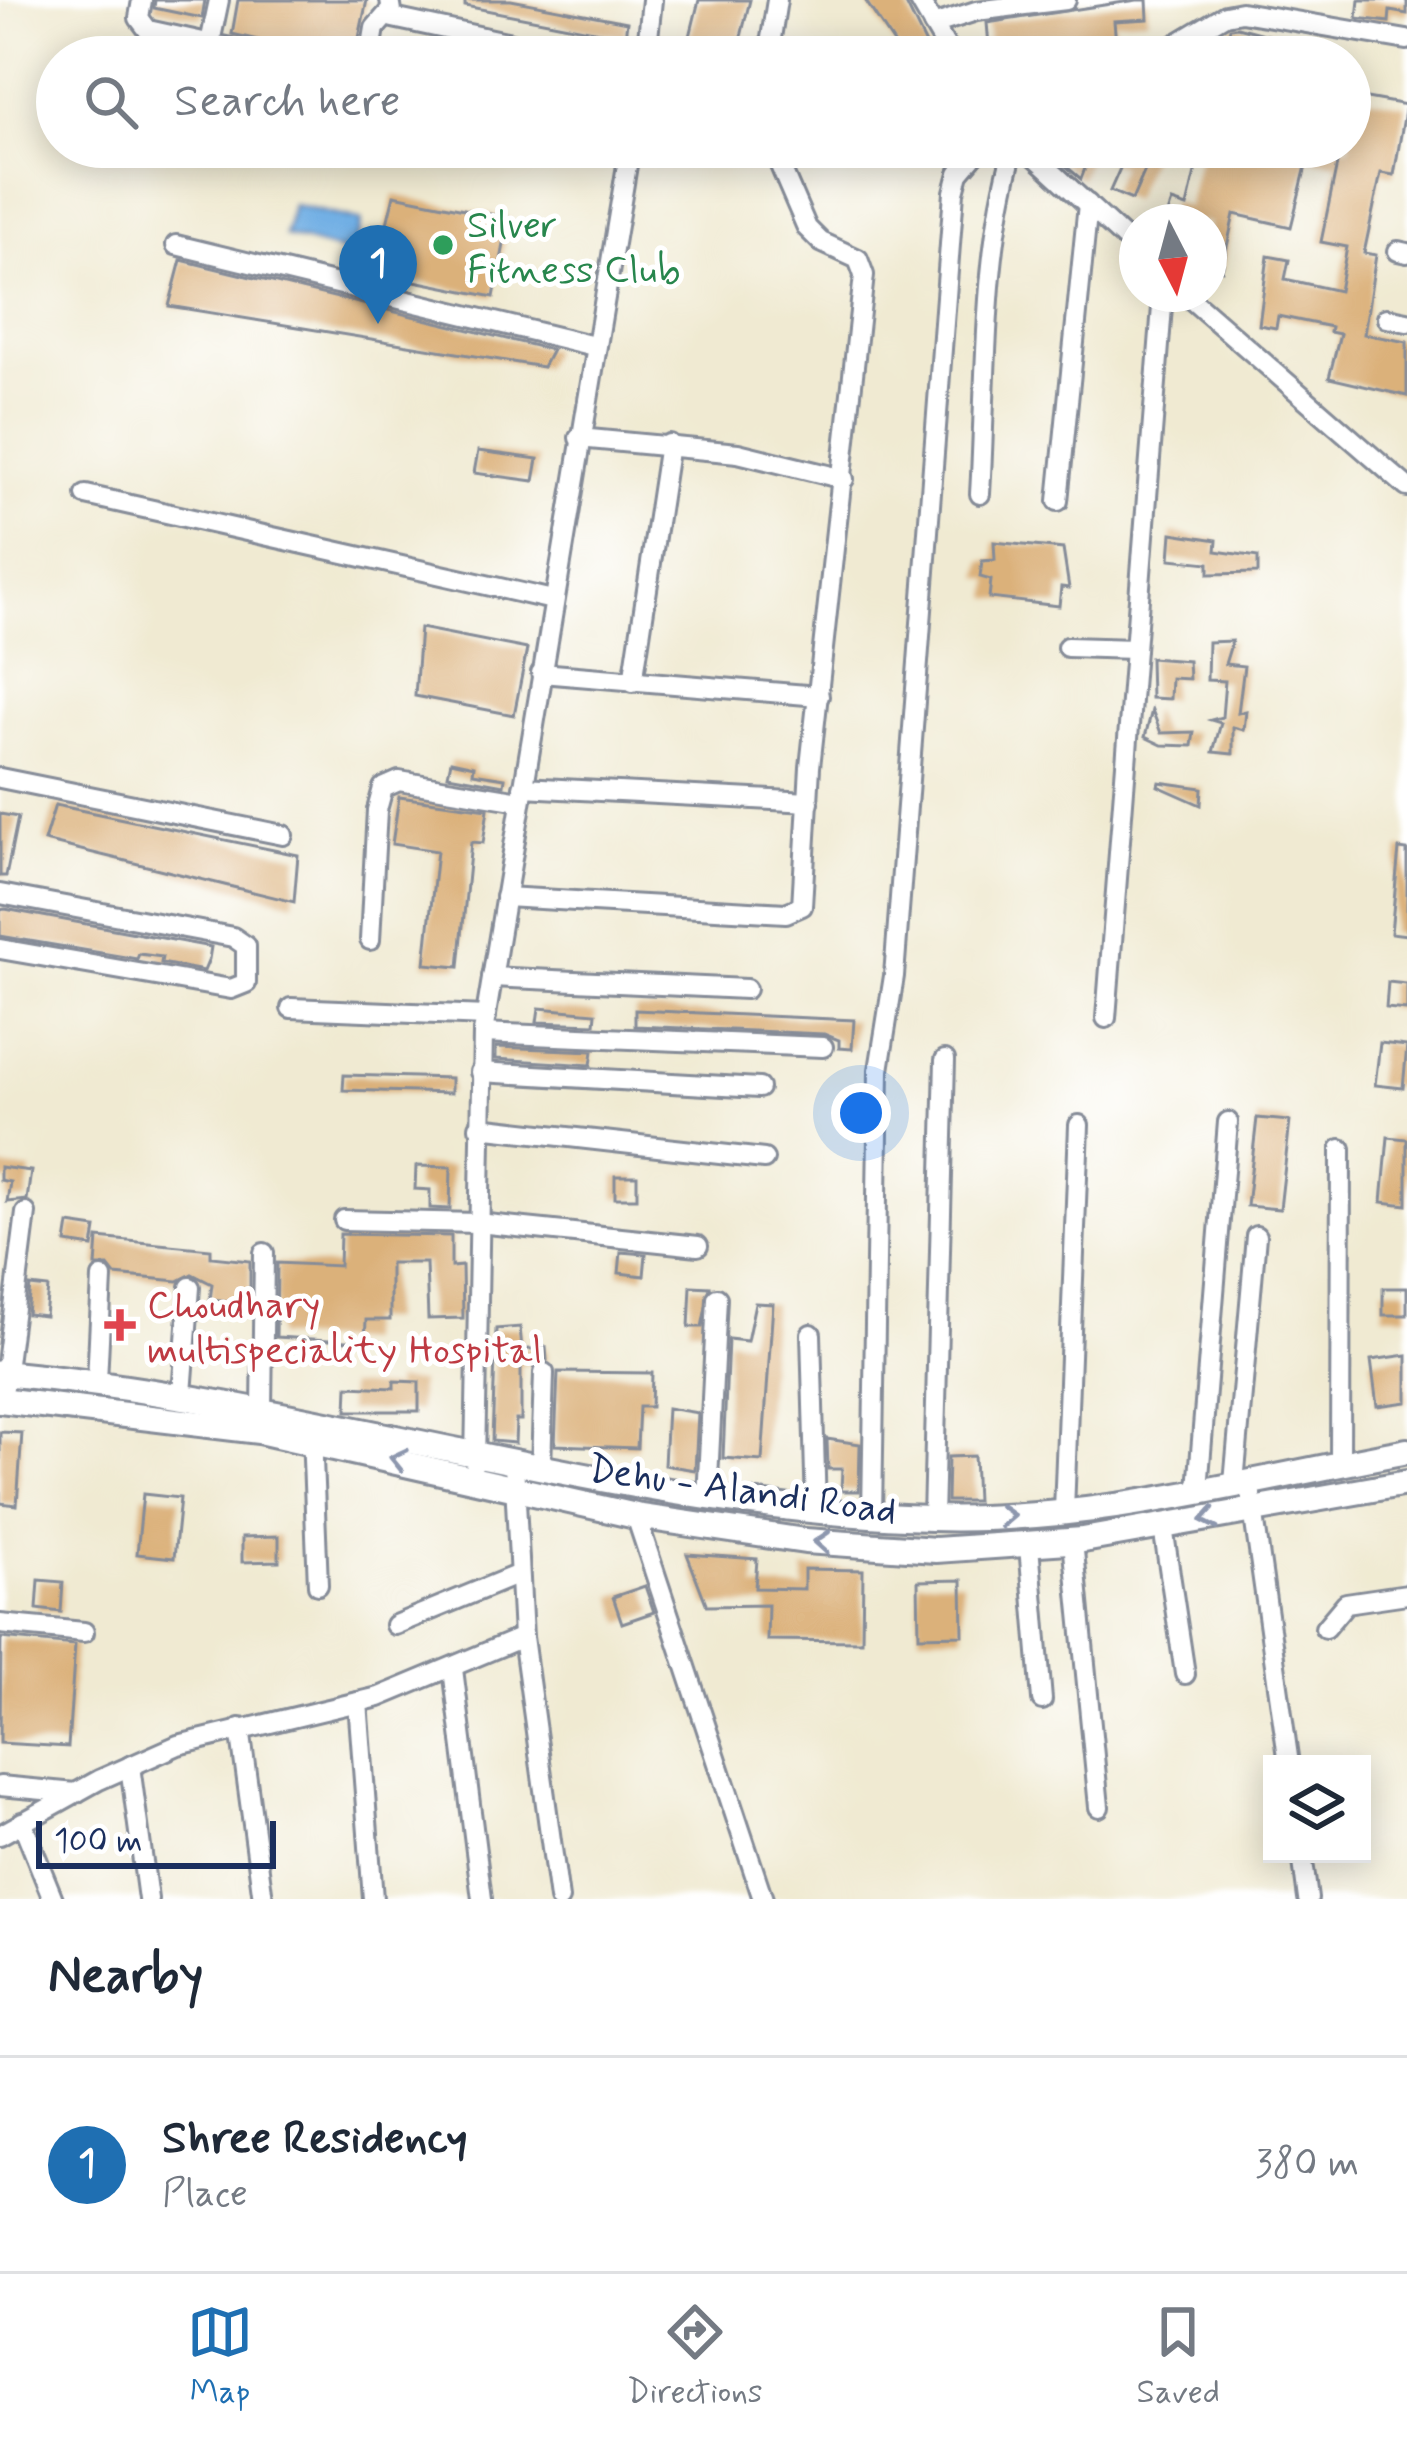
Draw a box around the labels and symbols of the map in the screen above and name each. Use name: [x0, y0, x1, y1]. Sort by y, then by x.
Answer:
place label: Silver Fitness Club: [467, 201, 681, 297]
north arrow: [1119, 204, 1227, 312]
pin: 1: [339, 225, 417, 324]
marker: Silver Fitness Club: [430, 232, 456, 258]
your location: [831, 1083, 891, 1143]
place label: Choudhary multispeciality Hospital: [147, 1281, 542, 1377]
marker: Choudhary multispeciality Hospital: [104, 1309, 136, 1341]
street label: Dehu - Alandi Road: [585, 1445, 900, 1538]
one-way arrow: [389, 1448, 409, 1473]
one-way arrow: [998, 1503, 1017, 1529]
one-way arrow: [1200, 1505, 1220, 1531]
one-way arrow: [812, 1530, 831, 1556]
scale bar: [36, 1815, 276, 1868]

